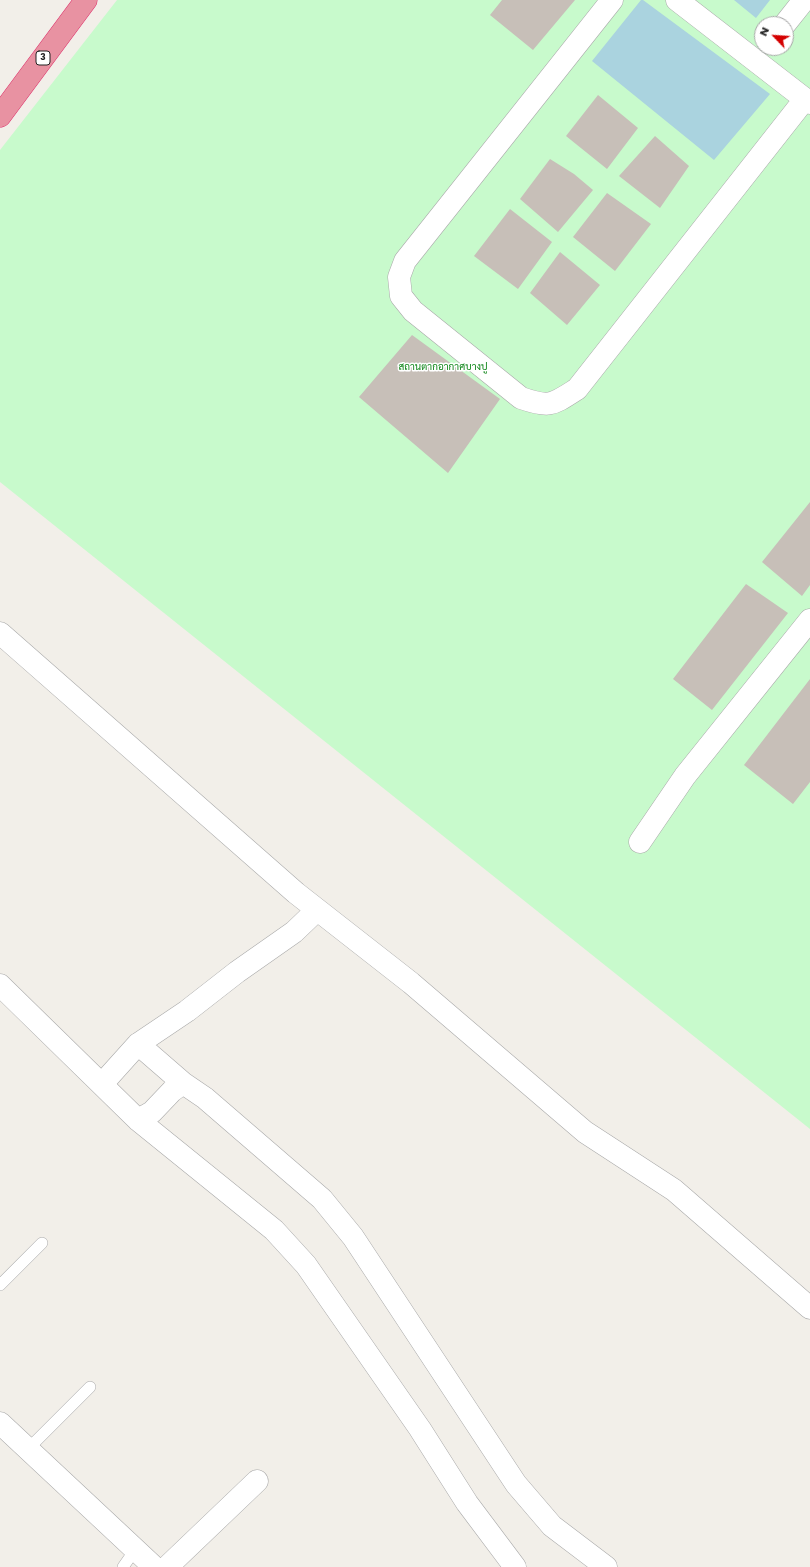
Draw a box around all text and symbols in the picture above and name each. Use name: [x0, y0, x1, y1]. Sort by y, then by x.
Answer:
north arrow: [754, 16, 794, 56]
text: N: [755, 24, 773, 38]
road number: 3: [36, 51, 50, 65]
park label: สถานตากอากาศบางปู: [398, 361, 488, 373]

